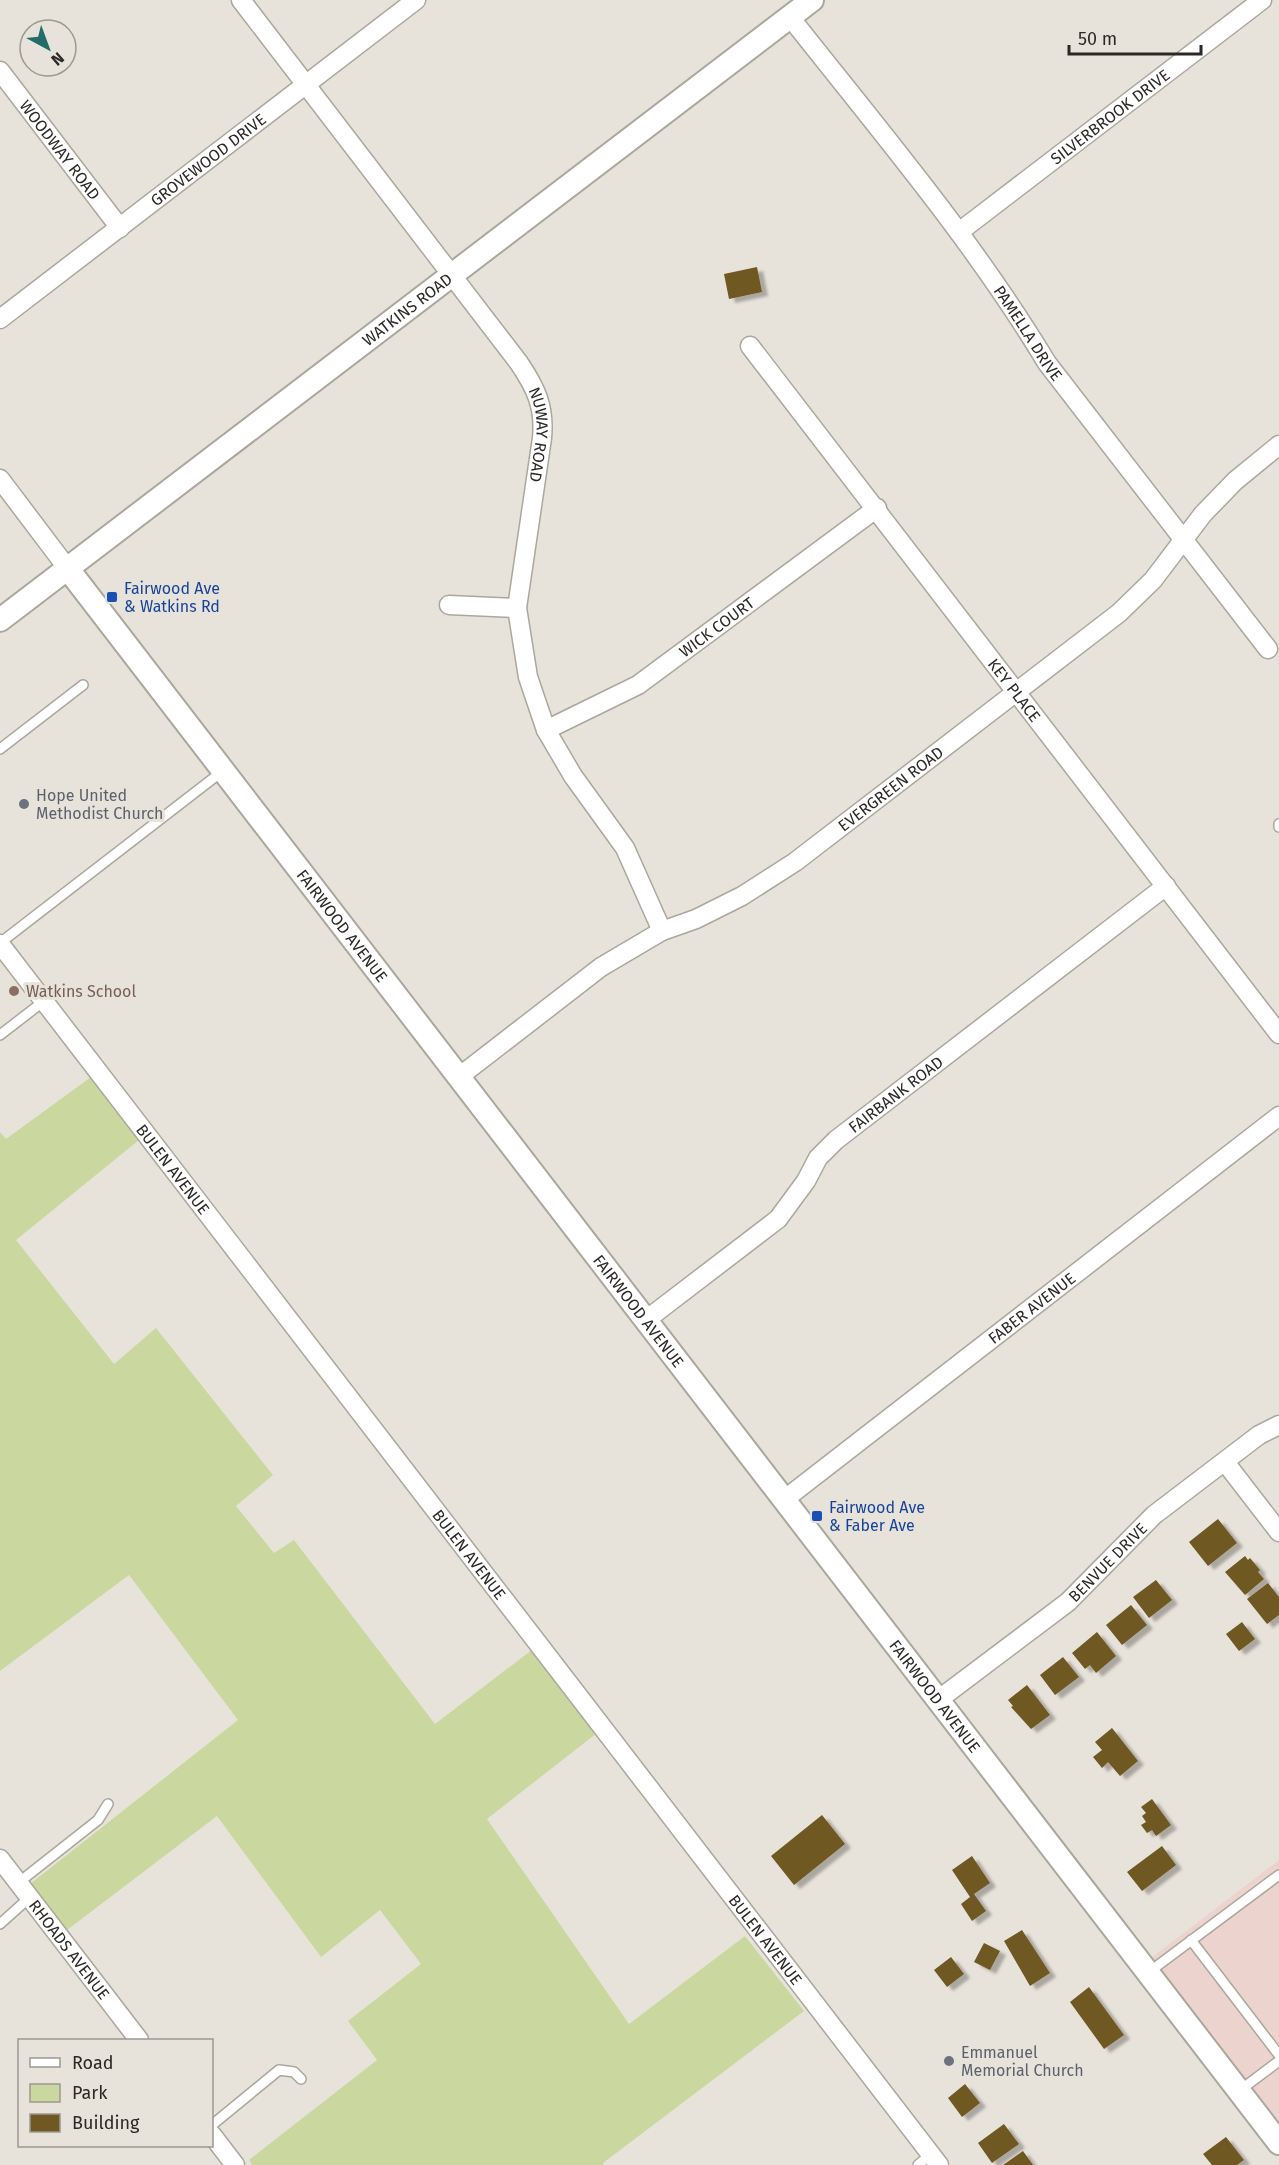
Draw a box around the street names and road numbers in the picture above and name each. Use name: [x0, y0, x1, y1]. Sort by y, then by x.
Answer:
street label: SILVERBROOK DRIVE: [1047, 65, 1173, 168]
street label: WOODWAY ROAD: [16, 96, 104, 204]
street label: GROVEWOOD DRIVE: [147, 110, 270, 210]
street label: WATKINS ROAD: [359, 269, 456, 350]
street label: PAMELLA DRIVE: [990, 282, 1066, 385]
street label: NUWAY ROAD: [525, 384, 552, 483]
street label: WICK COURT: [675, 593, 759, 661]
street label: KEY PLACE: [984, 655, 1044, 726]
street label: EVERGREEN ROAD: [834, 743, 947, 835]
street label: FAIRWOOD AVENUE: [293, 866, 391, 986]
street label: FAIRBANK ROAD: [845, 1052, 947, 1137]
street label: BULEN AVENUE: [132, 1121, 213, 1218]
street label: FAIRWOOD AVENUE: [589, 1251, 688, 1371]
street label: FABER AVENUE: [985, 1269, 1079, 1348]
street label: BULEN AVENUE: [428, 1506, 510, 1604]
street label: BENVUE DRIVE: [1065, 1519, 1151, 1606]
street label: FAIRWOOD AVENUE: [885, 1636, 984, 1756]
street label: BULEN AVENUE: [725, 1891, 806, 1989]
street label: RHOADS AVENUE: [25, 1896, 113, 2003]

